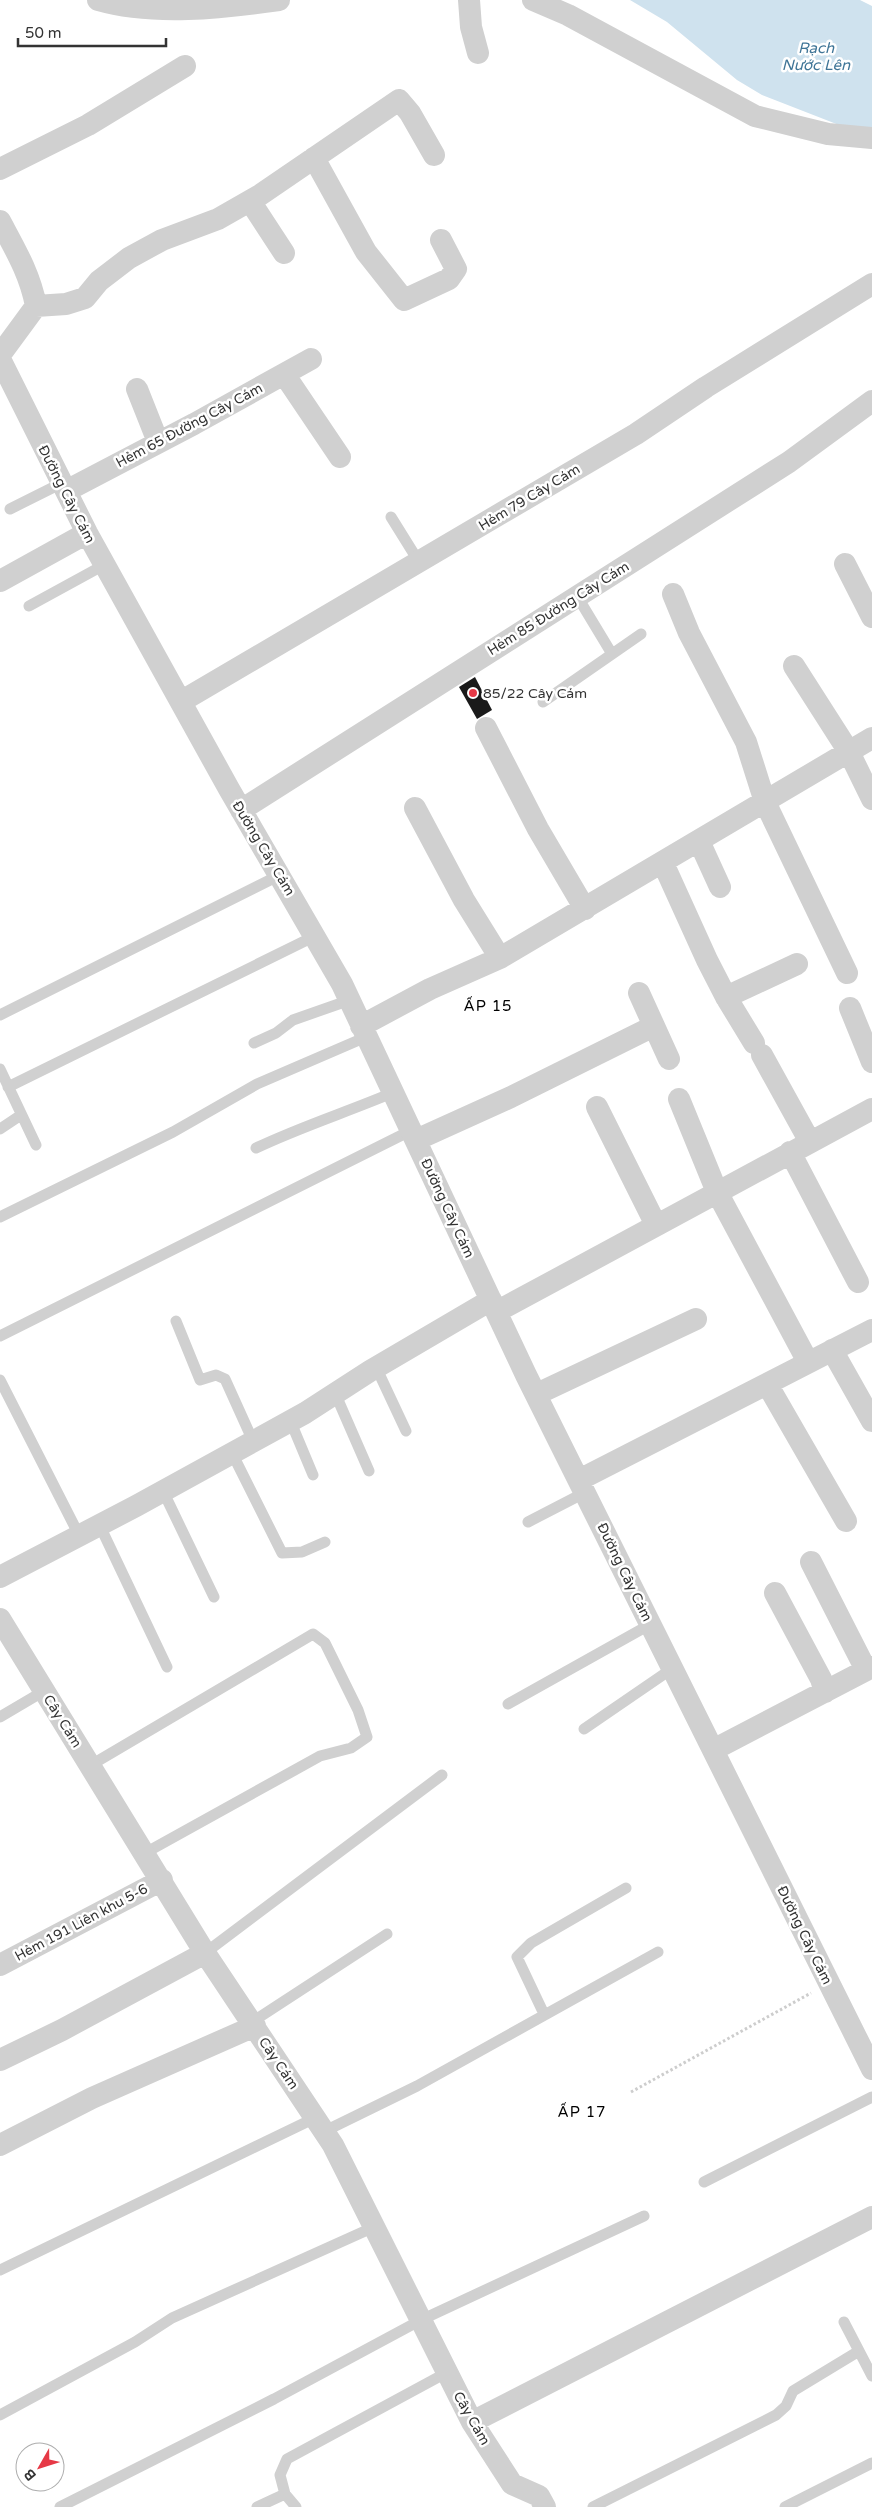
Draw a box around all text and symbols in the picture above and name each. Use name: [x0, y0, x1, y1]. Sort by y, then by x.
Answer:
scale bar: [18, 15, 165, 47]
text: 50 m: [25, 24, 62, 42]
water label: Rạch Nước Lên: [782, 39, 851, 74]
street label: Hẻm 65 Đường Cây Cám: [113, 379, 266, 471]
street label: Đường Cây Cám: [35, 442, 99, 546]
street label: Hẻm 79 Cây Cám: [476, 461, 583, 534]
street label: Hẻm 85 Đường Cây Cám: [484, 558, 632, 659]
place label: 85/22 Cây Cám: [483, 685, 587, 702]
marker: 85/22 Cây Cám: [467, 687, 479, 699]
street label: Đường Cây Cám: [229, 798, 299, 899]
district label: ẤP 15: [463, 996, 513, 1015]
street label: Đường Cây Cám: [417, 1156, 478, 1261]
street label: Đường Cây Cám: [593, 1520, 656, 1624]
street label: Cây Cám: [40, 1692, 85, 1751]
street label: Hẻm 191 Liên khu 5-6: [12, 1880, 151, 1965]
street label: Đường Cây Cám: [773, 1883, 836, 1987]
street label: Cây Cám: [255, 2034, 302, 2093]
district label: ẤP 17: [557, 2102, 607, 2121]
street label: Cây Cám: [449, 2388, 494, 2448]
north arrow: [15, 2442, 65, 2492]
text: B: [20, 2466, 40, 2484]

